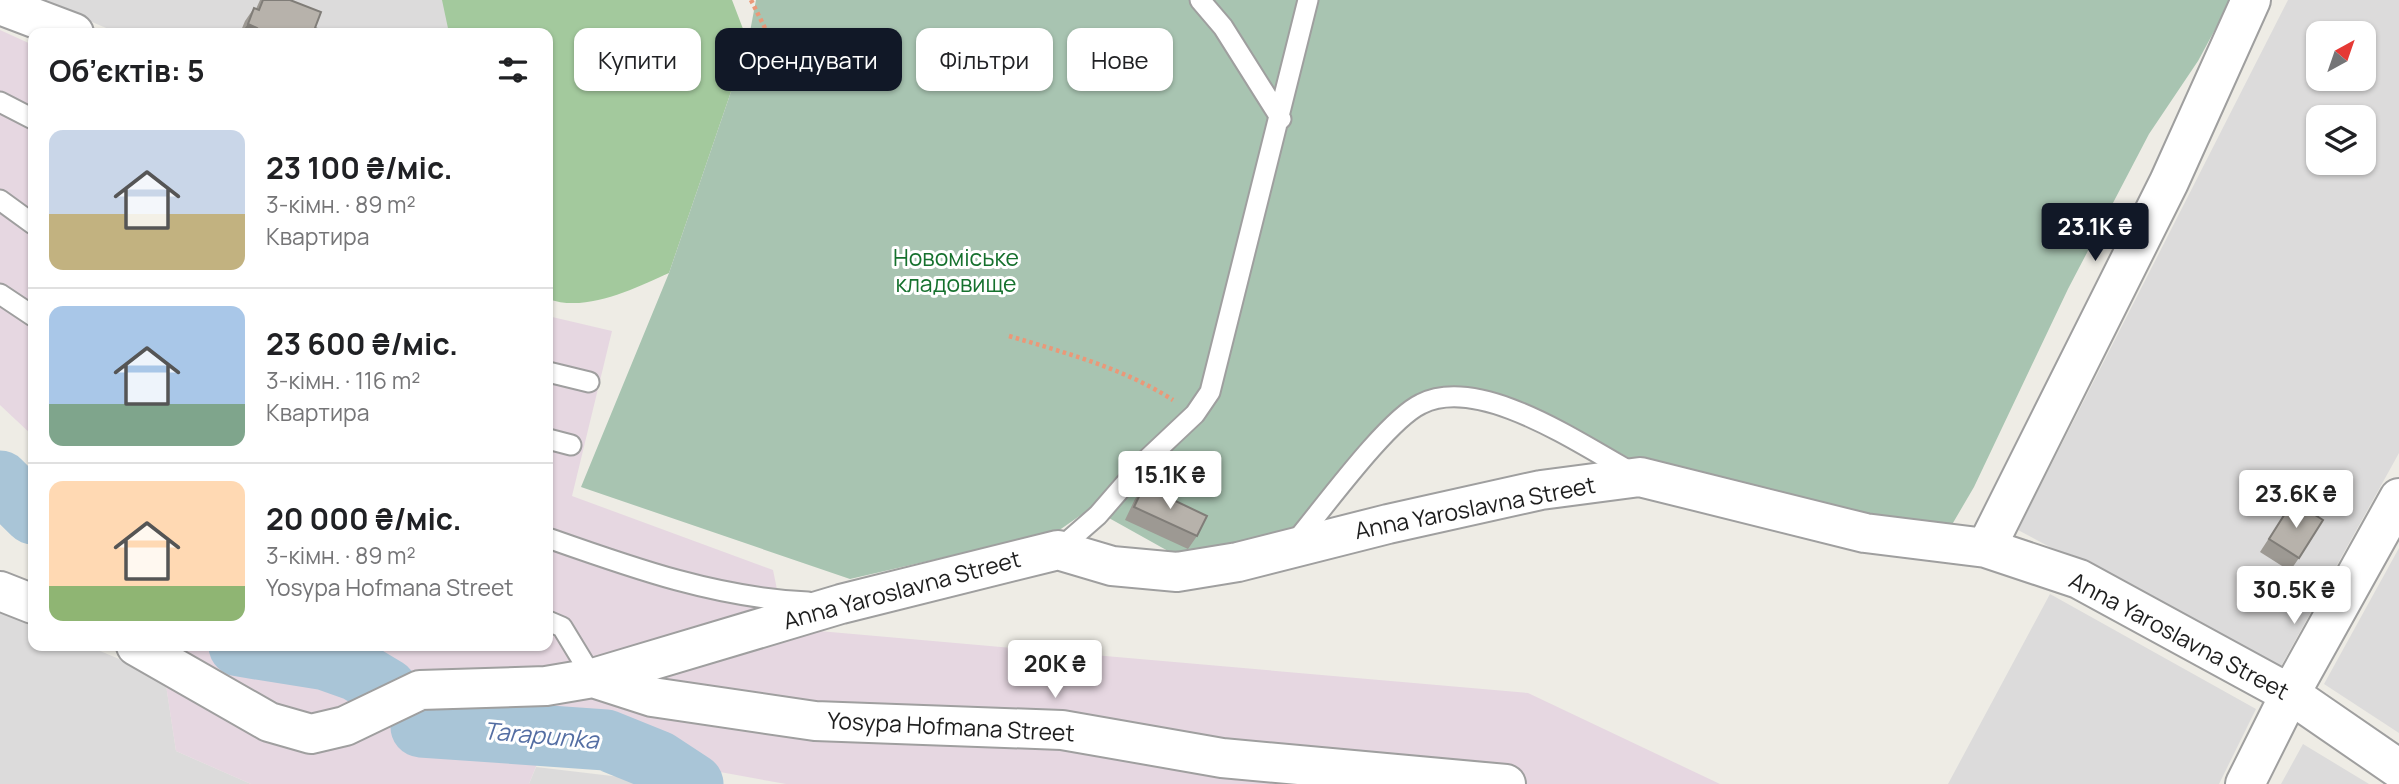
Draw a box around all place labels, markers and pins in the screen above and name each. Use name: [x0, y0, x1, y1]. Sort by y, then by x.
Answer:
pin: 23.1K ₴: [2030, 204, 2160, 263]
pin: 15.1K ₴: [1105, 452, 1235, 511]
pin: 23.6K ₴: [2231, 470, 2361, 530]
pin: 30.5K ₴: [2229, 566, 2359, 626]
pin: 20K ₴: [1006, 640, 1104, 700]

